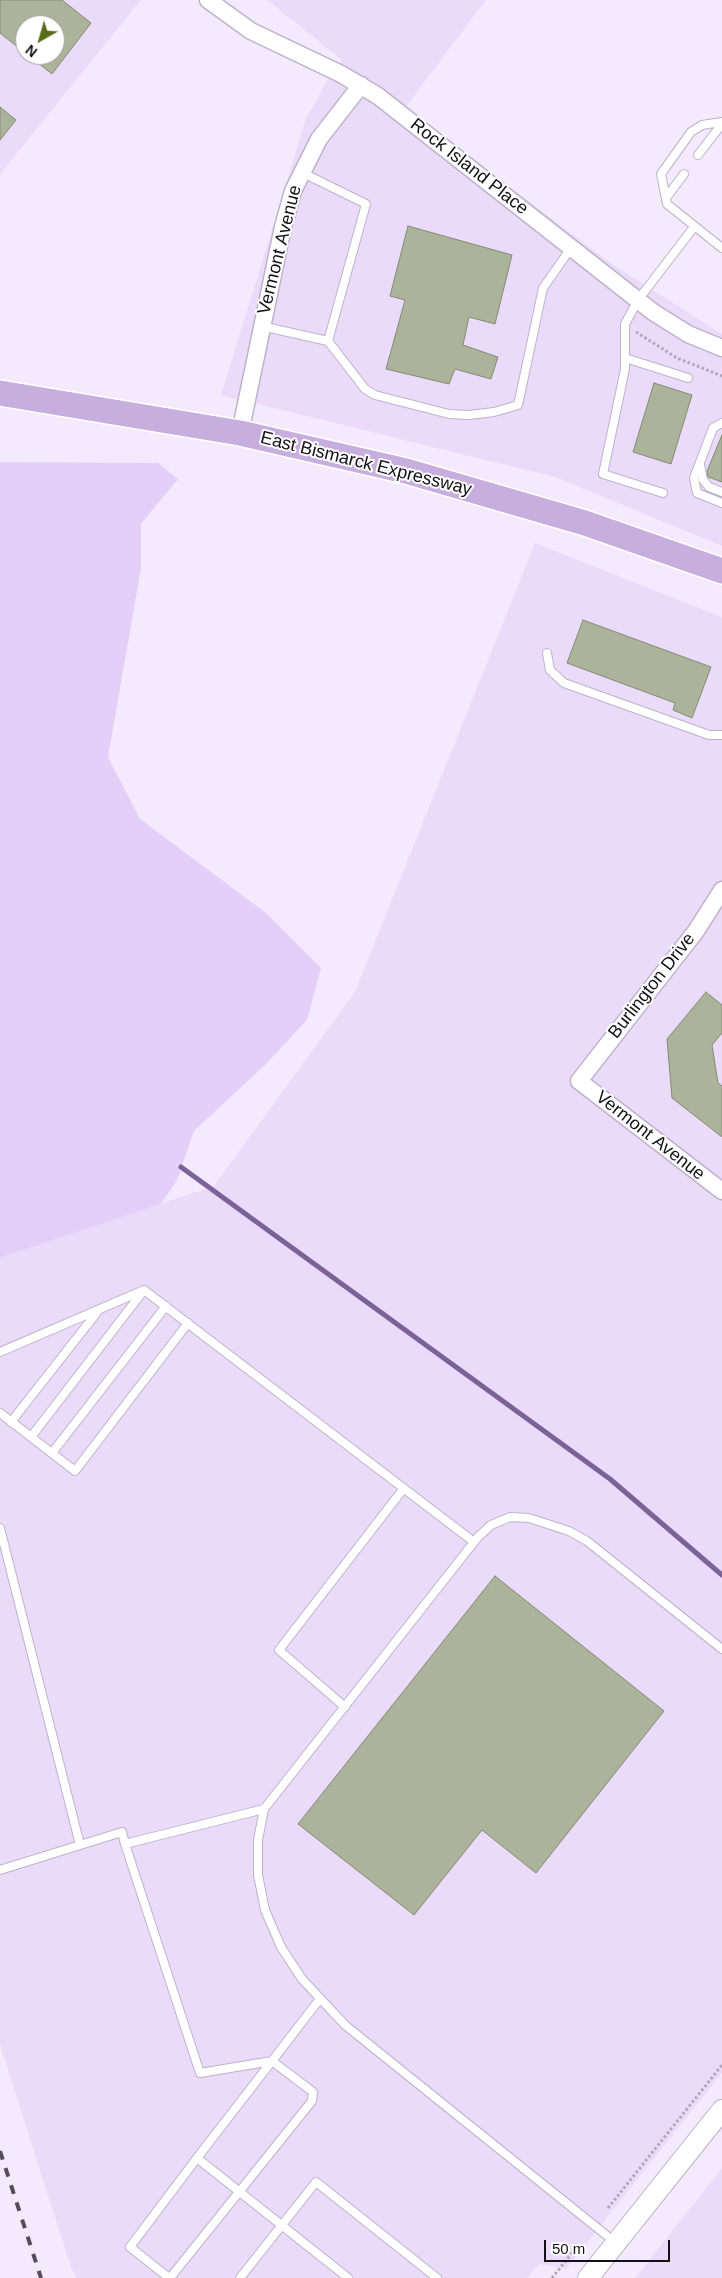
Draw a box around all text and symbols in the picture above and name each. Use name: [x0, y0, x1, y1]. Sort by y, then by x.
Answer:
north arrow: [15, 15, 65, 65]
text: N: [22, 42, 40, 60]
street label: Rock Island Place: [406, 114, 532, 220]
street label: Vermont Avenue: [253, 183, 307, 317]
street label: East Bismarck Expressway: [258, 427, 474, 501]
street label: Burlington Drive: [604, 929, 700, 1043]
street label: Vermont Avenue: [591, 1087, 709, 1185]
scale bar: [547, 2230, 673, 2262]
text: 50 m: [552, 2240, 585, 2257]

